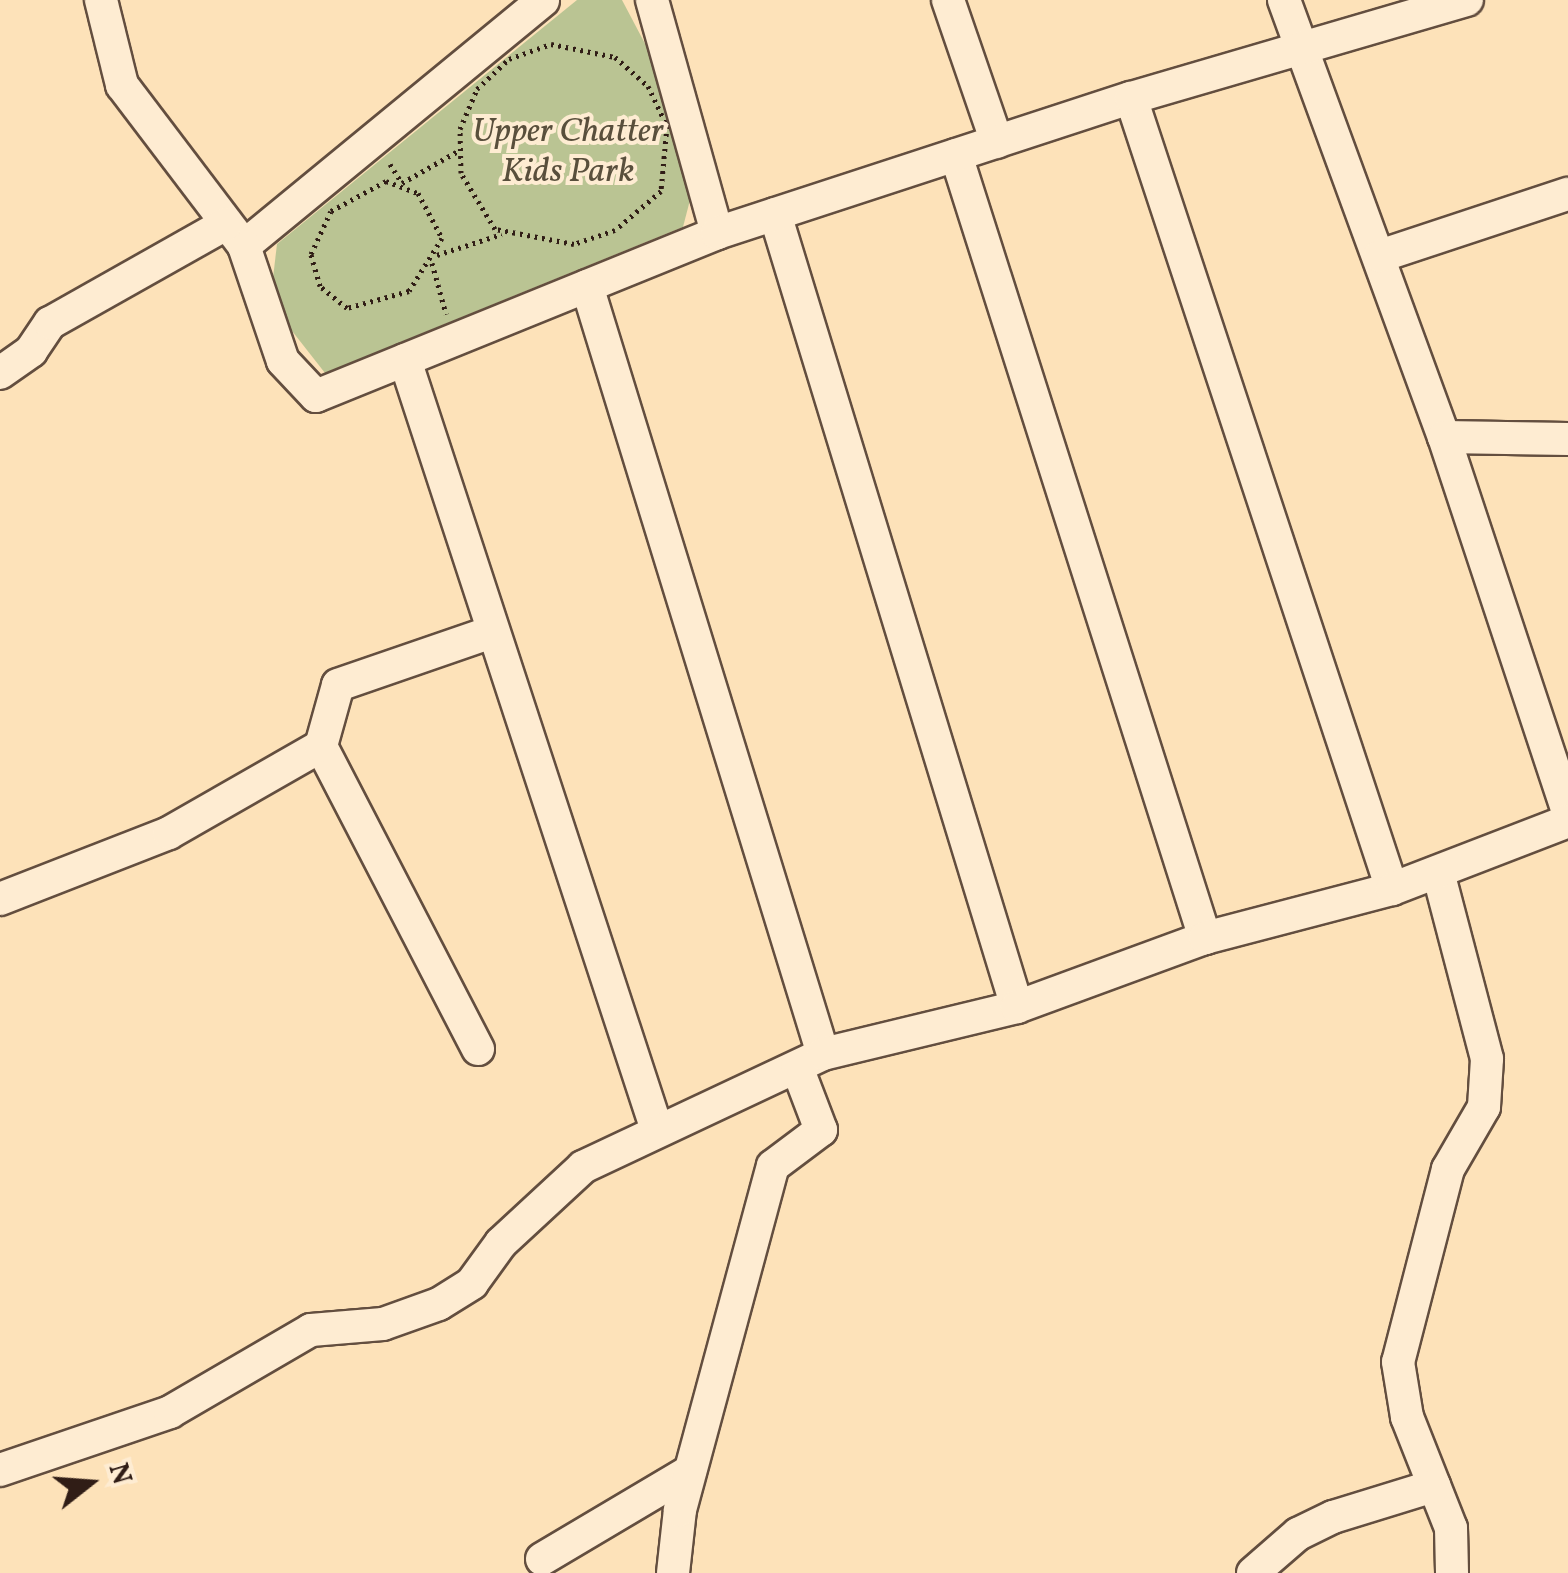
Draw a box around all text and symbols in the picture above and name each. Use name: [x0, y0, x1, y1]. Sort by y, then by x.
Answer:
park label: Upper Chatter Kids Park: [472, 111, 664, 193]
north arrow: [40, 1433, 140, 1533]
text: N: [98, 1459, 141, 1489]

